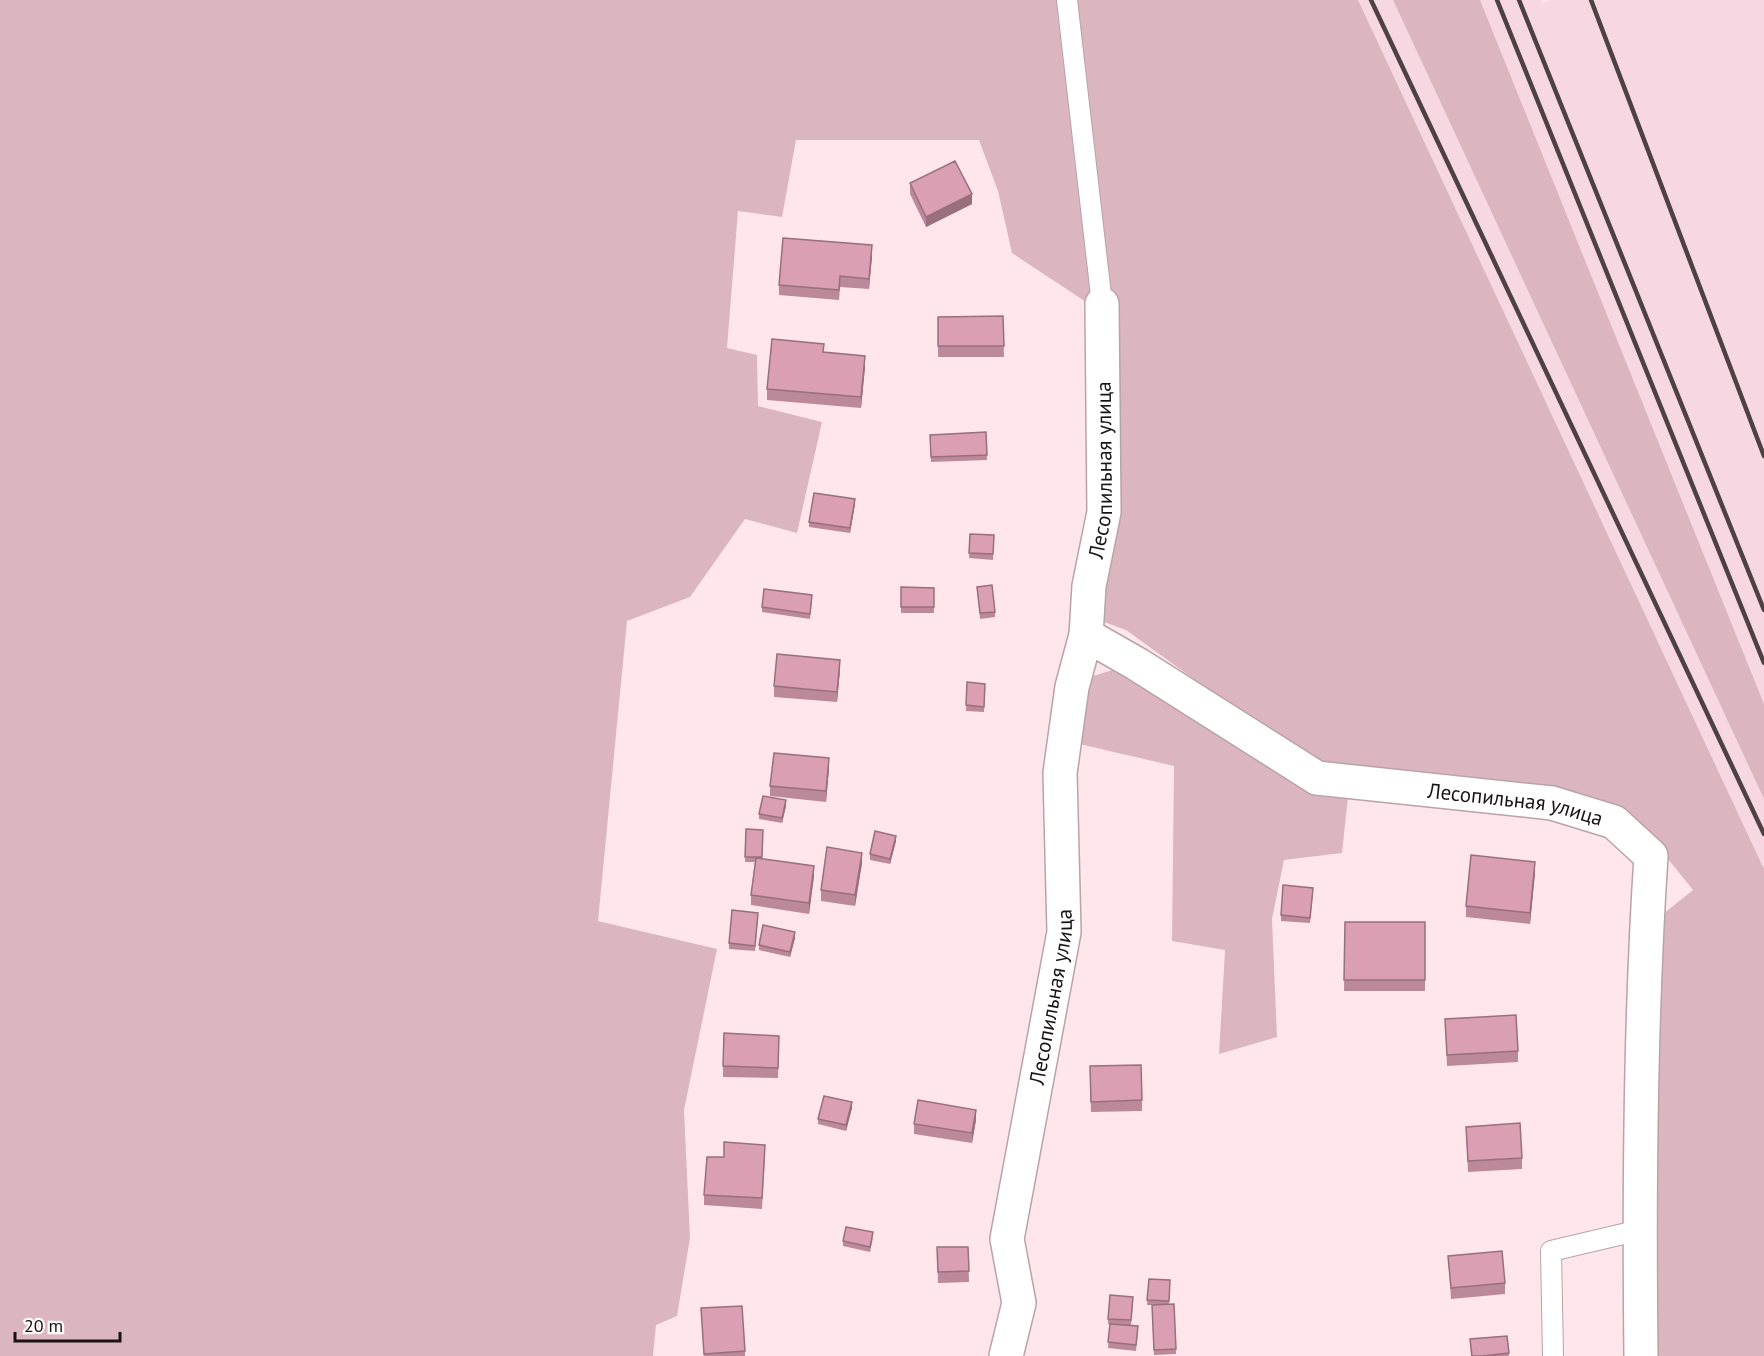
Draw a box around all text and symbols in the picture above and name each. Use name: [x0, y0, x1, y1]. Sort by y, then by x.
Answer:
street label: Лесопильная улица: [1081, 381, 1118, 562]
street label: Лесопильная улица: [1425, 776, 1606, 831]
street label: Лесопильная улица: [1022, 909, 1077, 1088]
scale bar: [15, 1305, 120, 1343]
text: 20 m: [24, 1314, 63, 1337]

